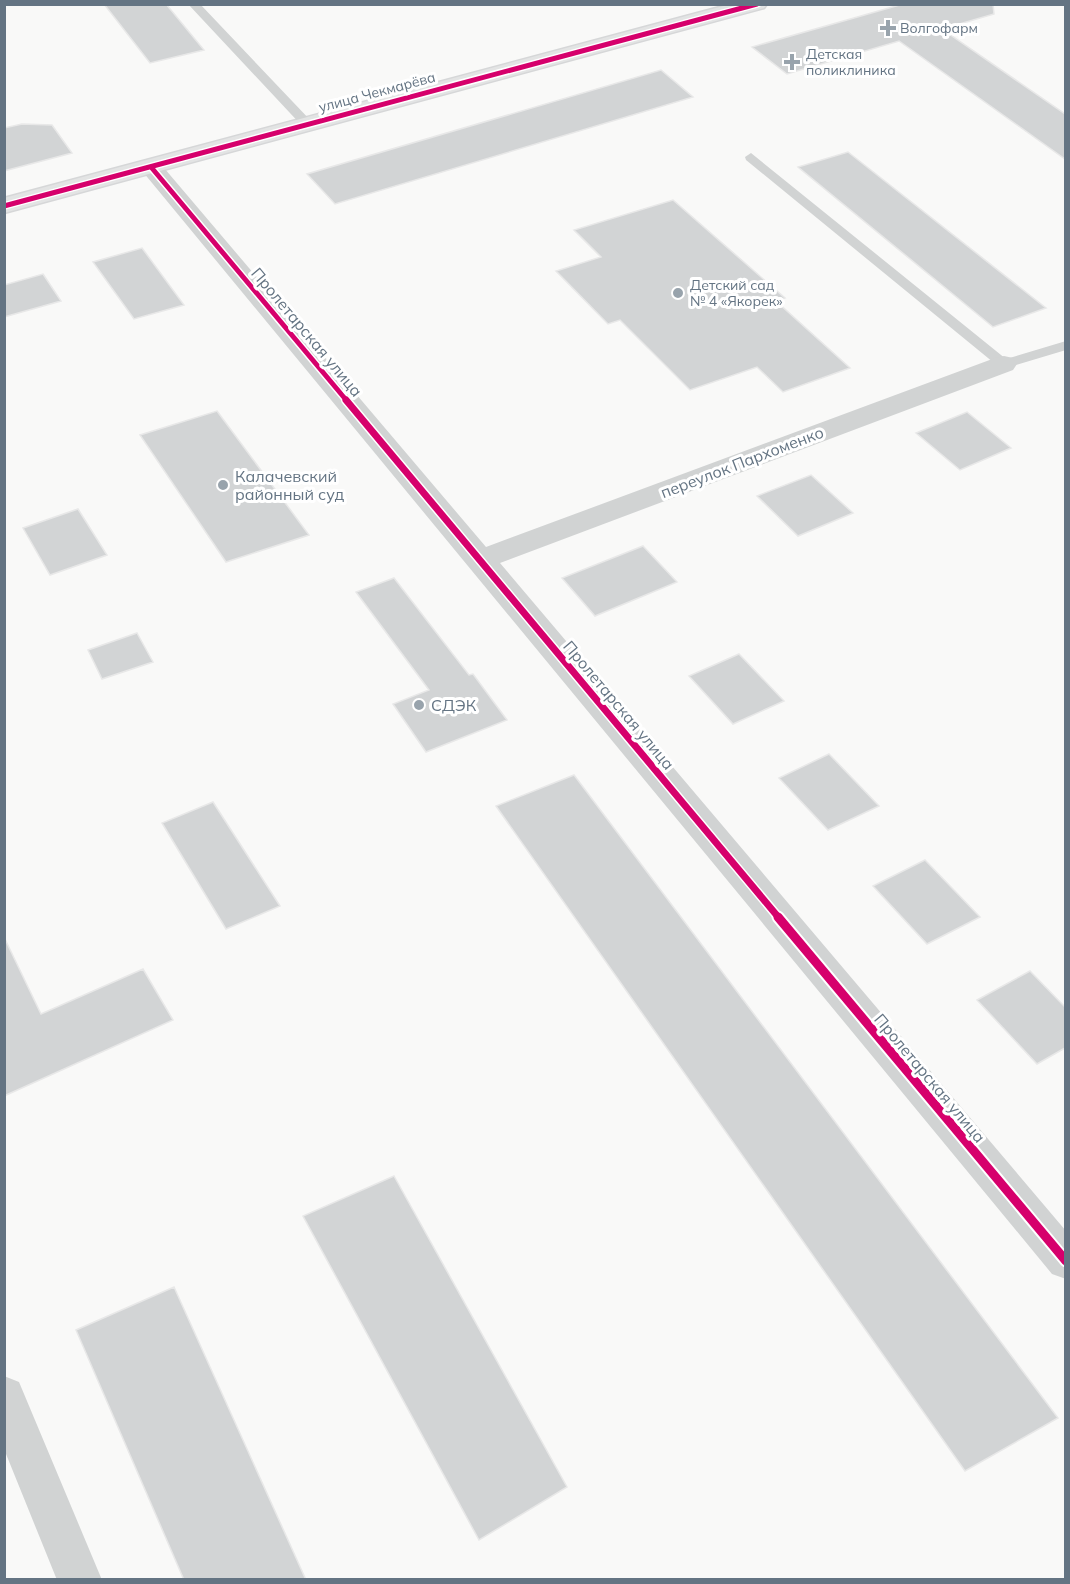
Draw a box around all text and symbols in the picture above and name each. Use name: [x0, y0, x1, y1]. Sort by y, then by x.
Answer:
place label: Волгофарм: [900, 19, 978, 37]
marker: Волгофарм: [881, 21, 895, 35]
place label: Детская поликлиника: [806, 45, 896, 79]
marker: Детская поликлиника: [783, 53, 801, 71]
street label: улица Чекмарёва: [317, 68, 437, 116]
street label: Пролетарская улица: [247, 263, 367, 401]
place label: Детский сад № 4 «Якорек»: [690, 276, 783, 310]
marker: Детский сад № 4 «Якорек»: [671, 286, 685, 300]
street label: переулок Пархоменко: [658, 422, 826, 502]
place label: Калачевский районный суд: [235, 466, 345, 504]
marker: Калачевский районный суд: [216, 478, 230, 492]
street label: Пролетарская улица: [559, 636, 679, 774]
place label: СДЭК: [431, 695, 477, 715]
marker: СДЭК: [412, 698, 426, 712]
street label: Пролетарская улица: [870, 1009, 990, 1147]

